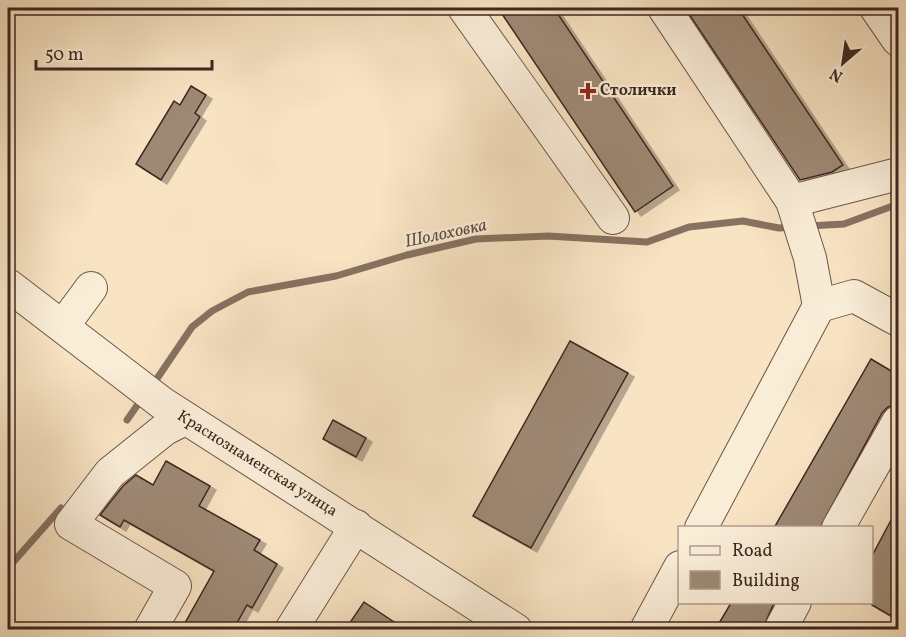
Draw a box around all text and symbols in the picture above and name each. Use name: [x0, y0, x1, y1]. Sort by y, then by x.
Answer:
scale bar: [36, 33, 212, 71]
north arrow: [813, 33, 873, 93]
text: 50 m: [45, 43, 84, 68]
text: N: [826, 62, 847, 87]
place label: Столички: [600, 80, 677, 102]
marker: Столички: [581, 84, 595, 98]
water label: Шолоховка: [403, 213, 489, 255]
street label: Краснознаменская улица: [172, 406, 342, 523]
legend: [678, 526, 873, 604]
text: Road: [732, 539, 773, 564]
text: Building: [732, 569, 800, 594]

